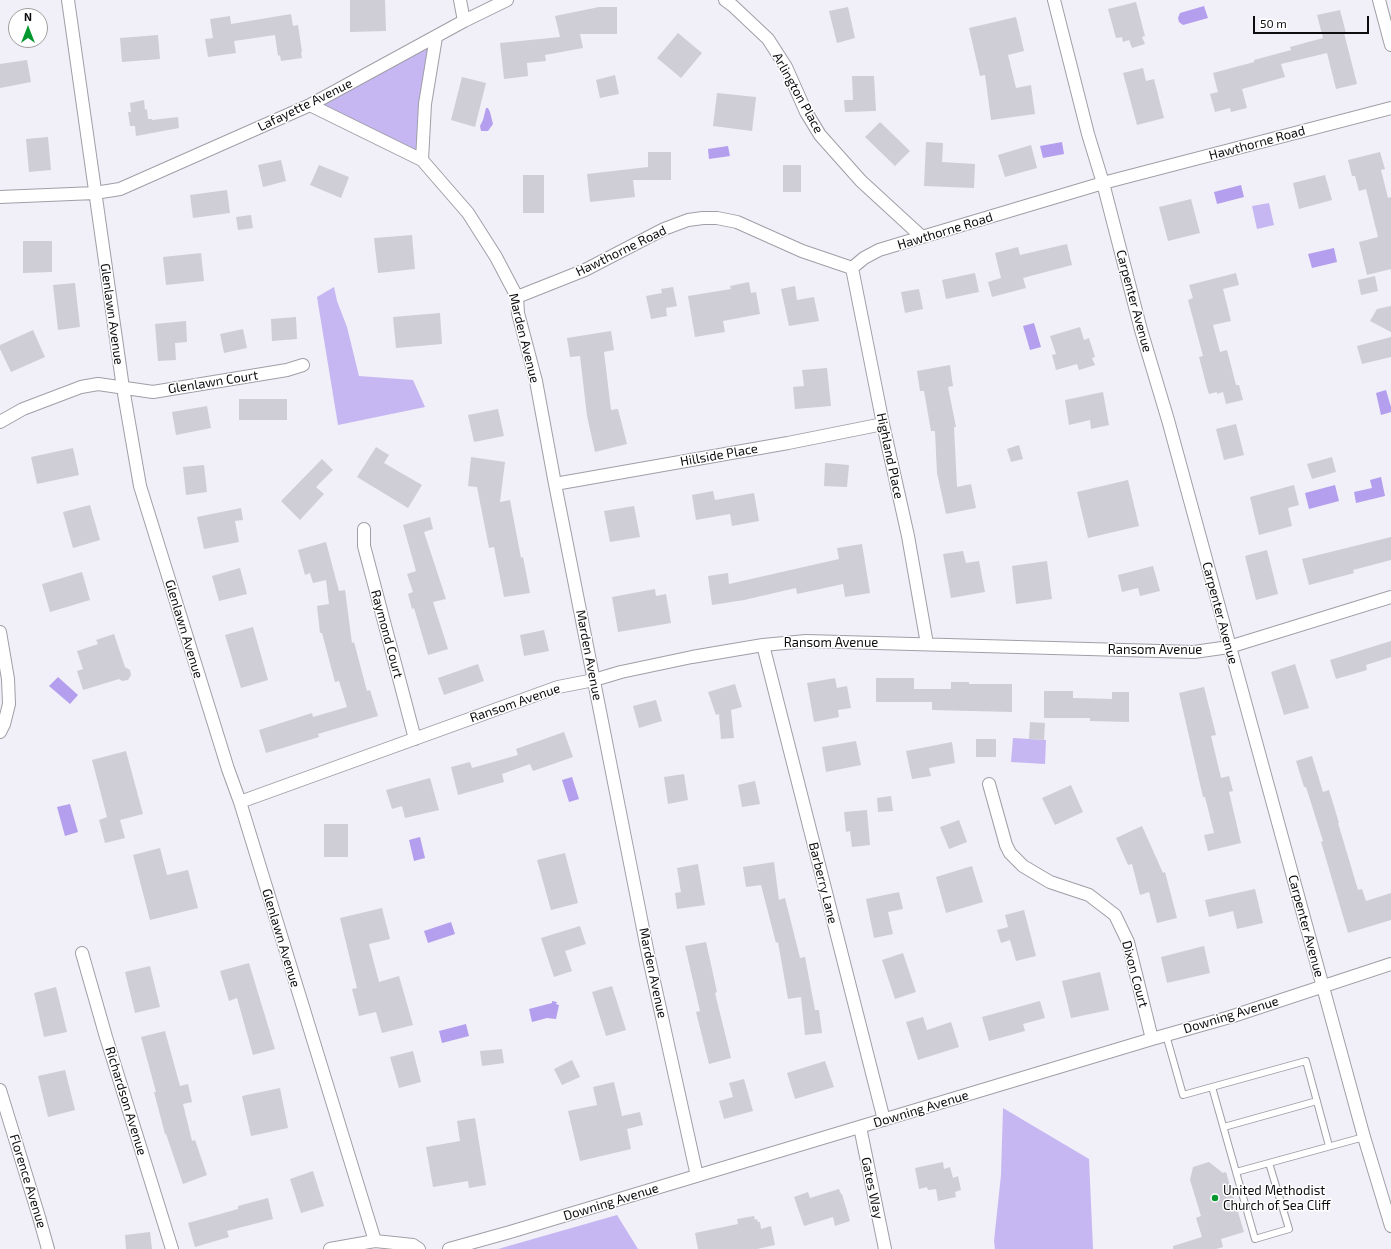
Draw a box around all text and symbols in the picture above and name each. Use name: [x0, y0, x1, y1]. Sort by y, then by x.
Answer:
north arrow: [8, 8, 48, 48]
scale bar: [1255, 8, 1371, 34]
text: N: [24, 10, 32, 23]
text: 50 m: [1260, 16, 1287, 30]
street label: Arlington Place: [769, 50, 827, 136]
street label: Lafayette Avenue: [255, 75, 355, 135]
street label: Hawthorne Road: [1207, 123, 1307, 163]
street label: Hawthorne Road: [895, 209, 995, 253]
street label: Hawthorne Road: [573, 222, 669, 280]
street label: Carpenter Avenue: [1113, 248, 1155, 354]
street label: Glenlawn Avenue: [97, 262, 127, 366]
street label: Marden Avenue: [505, 291, 543, 385]
street label: Glenlawn Court: [167, 367, 259, 397]
street label: Highland Place: [873, 412, 907, 500]
street label: Hillside Place: [679, 440, 759, 470]
street label: Carpenter Avenue: [1199, 560, 1241, 666]
street label: Glenlawn Avenue: [162, 578, 206, 680]
street label: Raymond Court: [368, 588, 406, 680]
street label: Marden Avenue: [573, 608, 605, 702]
street label: Ransom Avenue: [784, 635, 878, 651]
street label: Ransom Avenue: [1108, 642, 1202, 658]
street label: Ransom Avenue: [468, 680, 562, 726]
street label: Barberry Lane: [805, 841, 841, 925]
street label: Carpenter Avenue: [1285, 873, 1327, 979]
street label: Glenlawn Avenue: [259, 887, 303, 989]
street label: Marden Avenue: [636, 926, 670, 1020]
street label: Dixon Court: [1119, 939, 1151, 1009]
street label: Downing Avenue: [1182, 993, 1280, 1037]
street label: Richardson Avenue: [102, 1045, 150, 1157]
street label: Downing Avenue: [872, 1087, 970, 1131]
street label: Florence Avenue: [6, 1132, 50, 1230]
street label: Gates Way: [858, 1156, 886, 1220]
street label: Downing Avenue: [562, 1180, 660, 1224]
place label: United Methodist Church of Sea Cliff: [1223, 1183, 1330, 1214]
marker: United Methodist Church of Sea Cliff: [1210, 1193, 1220, 1203]

